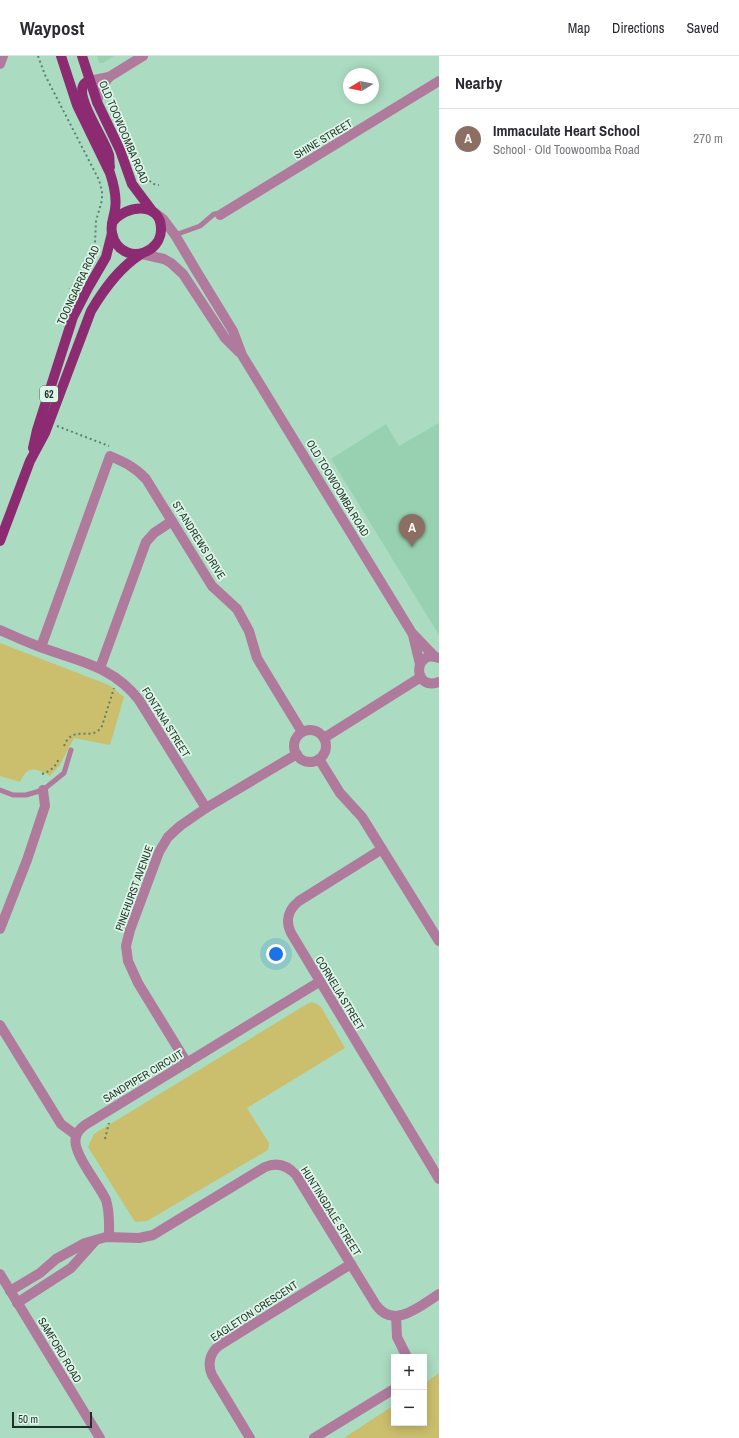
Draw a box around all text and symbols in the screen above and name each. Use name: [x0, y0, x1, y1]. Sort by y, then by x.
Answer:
text: Waypost: [20, 15, 84, 41]
text: Map: [568, 19, 590, 37]
text: Directions: [612, 19, 664, 37]
text: Saved: [686, 19, 719, 37]
north arrow: [343, 68, 379, 104]
text: Nearby: [455, 71, 502, 94]
street label: OLD TOOWOOMBA ROAD: [96, 78, 152, 186]
street label: SHINE STREET: [291, 116, 355, 162]
text: Immaculate Heart School: [493, 120, 640, 141]
text: A: [464, 130, 472, 147]
text: 270 m: [693, 130, 723, 147]
text: School · Old Toowoomba Road: [493, 141, 640, 158]
street label: TOONGARRA ROAD: [53, 243, 103, 327]
road number: 62: [40, 386, 58, 402]
street label: OLD TOOWOOMBA ROAD: [304, 437, 372, 539]
street label: ST ANDREWS DRIVE: [169, 498, 229, 582]
pin: A: [399, 514, 425, 547]
street label: FONTANA STREET: [139, 684, 193, 760]
street label: PINEHURST AVENUE: [112, 843, 156, 933]
your location: [266, 944, 286, 964]
street label: CORNELIA STREET: [312, 954, 368, 1033]
street label: SANDPIPER CIRCUIT: [100, 1046, 186, 1105]
street label: HUNTINGDALE STREET: [298, 1164, 364, 1259]
street label: EAGLETON CRESCENT: [208, 1277, 301, 1344]
street label: SAMFORD ROAD: [35, 1315, 85, 1385]
map controls: [391, 1354, 427, 1426]
button: +: [391, 1354, 427, 1390]
button: −: [391, 1390, 427, 1426]
scale bar: [12, 1410, 92, 1429]
text: 50 m: [18, 1412, 38, 1426]

